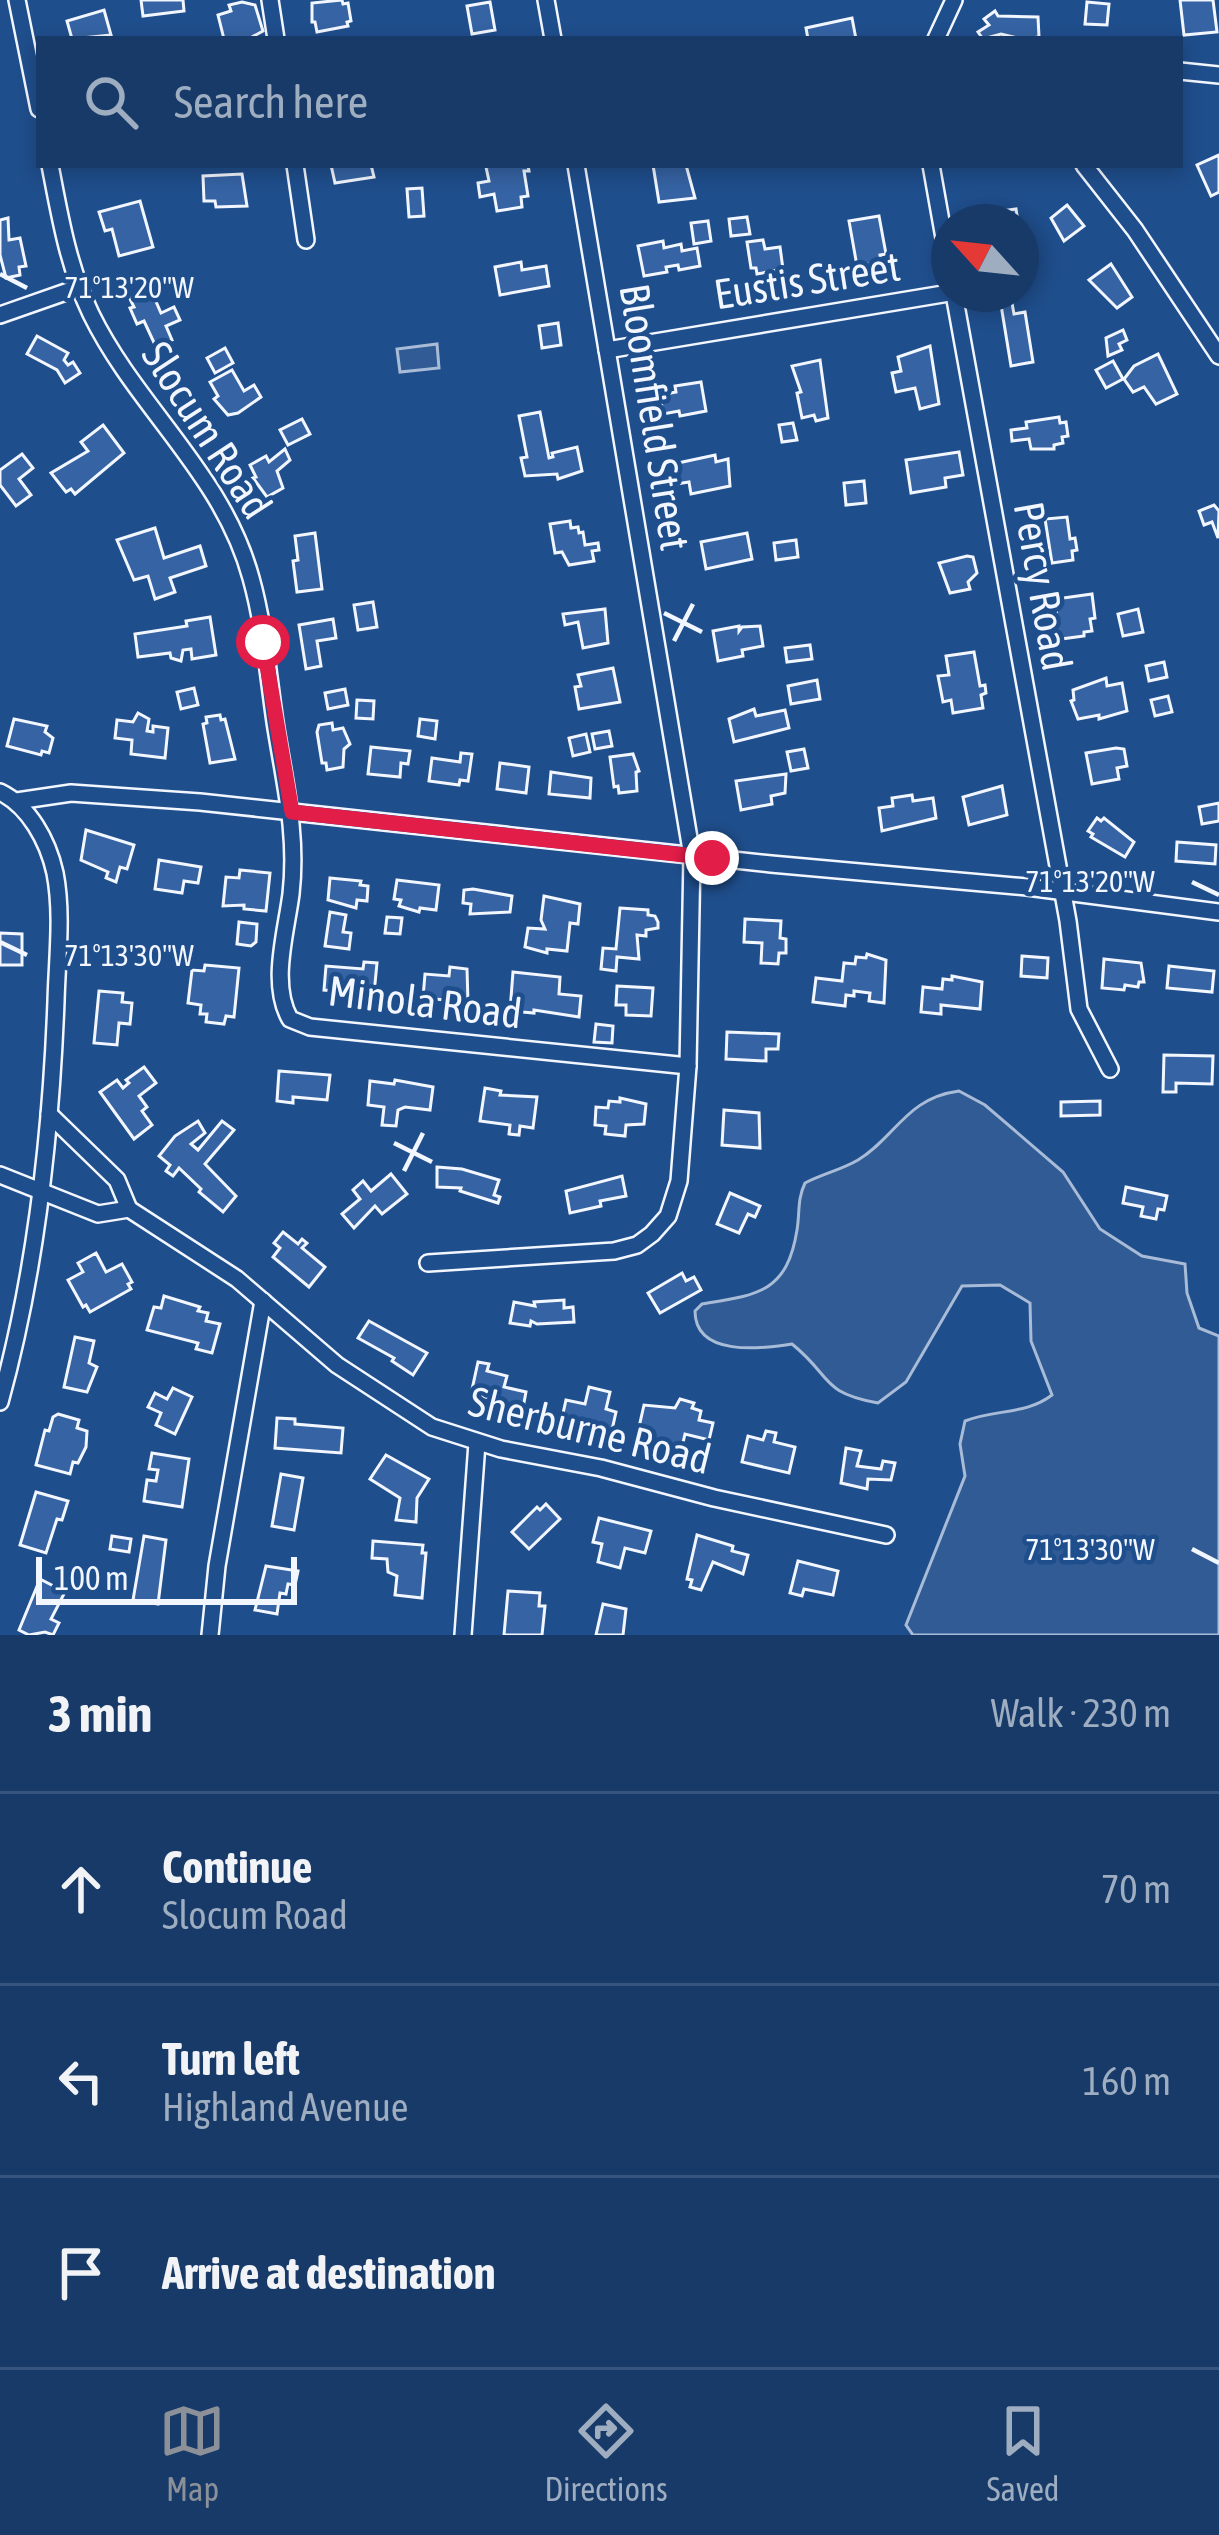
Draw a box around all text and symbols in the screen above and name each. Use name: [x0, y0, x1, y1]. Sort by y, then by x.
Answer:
search box: [36, 36, 1183, 168]
icon: search: [78, 69, 144, 135]
text: Search here: [174, 76, 368, 128]
north arrow: [931, 204, 1039, 312]
street label: Eustis Street: [711, 242, 903, 318]
text: 71°13'20"W: [64, 270, 194, 304]
street label: Bloomfield Street: [610, 280, 700, 554]
street label: Slocum Road: [132, 333, 282, 527]
street label: Percy Road: [1005, 498, 1081, 674]
route start: [236, 615, 290, 669]
route end: [685, 831, 739, 885]
text: 71°13'20"W: [1025, 864, 1155, 898]
text: 71°13'30"W: [64, 938, 194, 972]
street label: Minola Road: [326, 966, 524, 1038]
street label: Sherburne Road: [464, 1377, 716, 1483]
text: 71°13'30"W: [1025, 1532, 1155, 1566]
scale bar: [36, 1551, 297, 1604]
text: 100 m: [54, 1559, 129, 1597]
text: 3 min: [48, 1684, 152, 1743]
text: Walk · 230 m: [991, 1691, 1171, 1735]
text: Continue: [162, 1841, 313, 1893]
icon: ahead: [48, 1856, 114, 1922]
text: 70 m: [1101, 1867, 1171, 1911]
text: Slocum Road: [162, 1893, 348, 1937]
text: Turn left: [162, 2033, 300, 2085]
icon: left: [48, 2048, 114, 2114]
text: 160 m: [1083, 2059, 1171, 2103]
text: Highland Avenue: [162, 2085, 408, 2129]
icon: arrive: [48, 2240, 114, 2306]
text: Arrive at destination: [162, 2247, 496, 2299]
tab: Map: [159, 2398, 225, 2508]
tab: Directions: [544, 2398, 668, 2508]
tab: Saved: [987, 2398, 1059, 2508]

